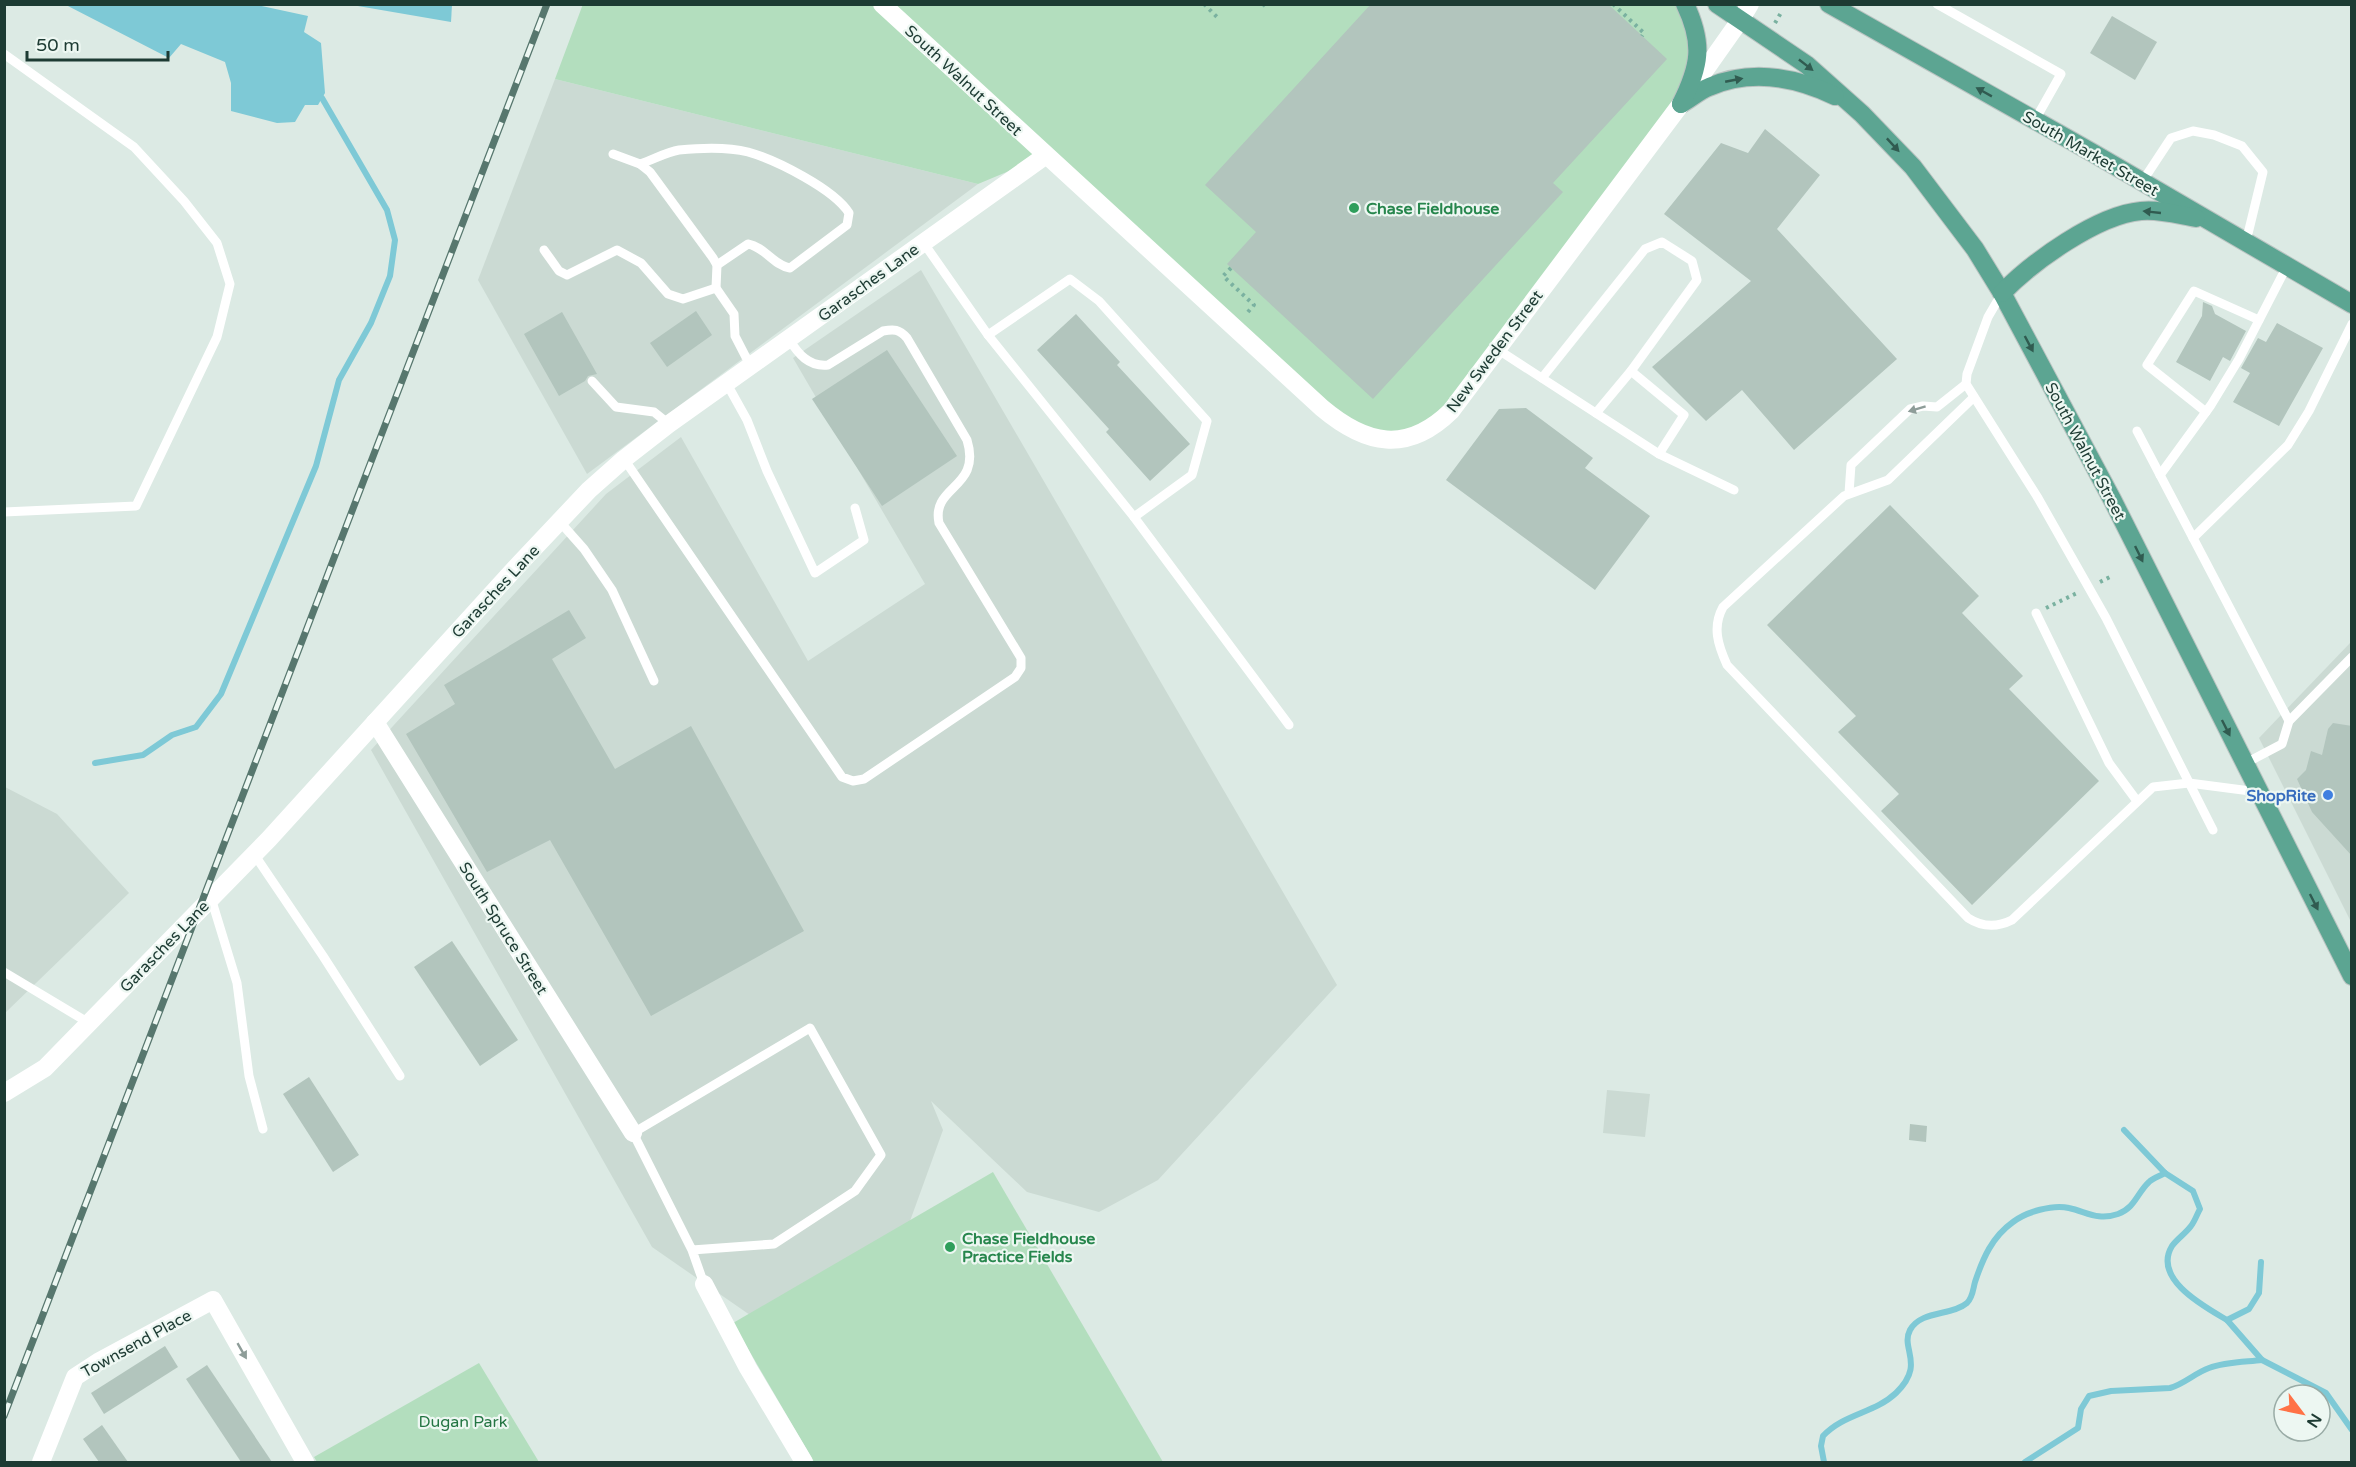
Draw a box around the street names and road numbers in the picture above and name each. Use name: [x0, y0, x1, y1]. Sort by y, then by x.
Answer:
street label: South Walnut Street: [900, 21, 1026, 140]
street label: South Market Street: [2019, 107, 2162, 201]
street label: Garasches Lane: [814, 239, 923, 326]
street label: New Sweden Street: [1442, 286, 1547, 417]
street label: South Walnut Street: [2040, 379, 2130, 524]
street label: Garasches Lane: [447, 541, 544, 642]
street label: South Spruce Street: [454, 859, 552, 998]
street label: Garasches Lane: [116, 897, 214, 997]
street label: Townsend Place: [78, 1305, 195, 1382]

